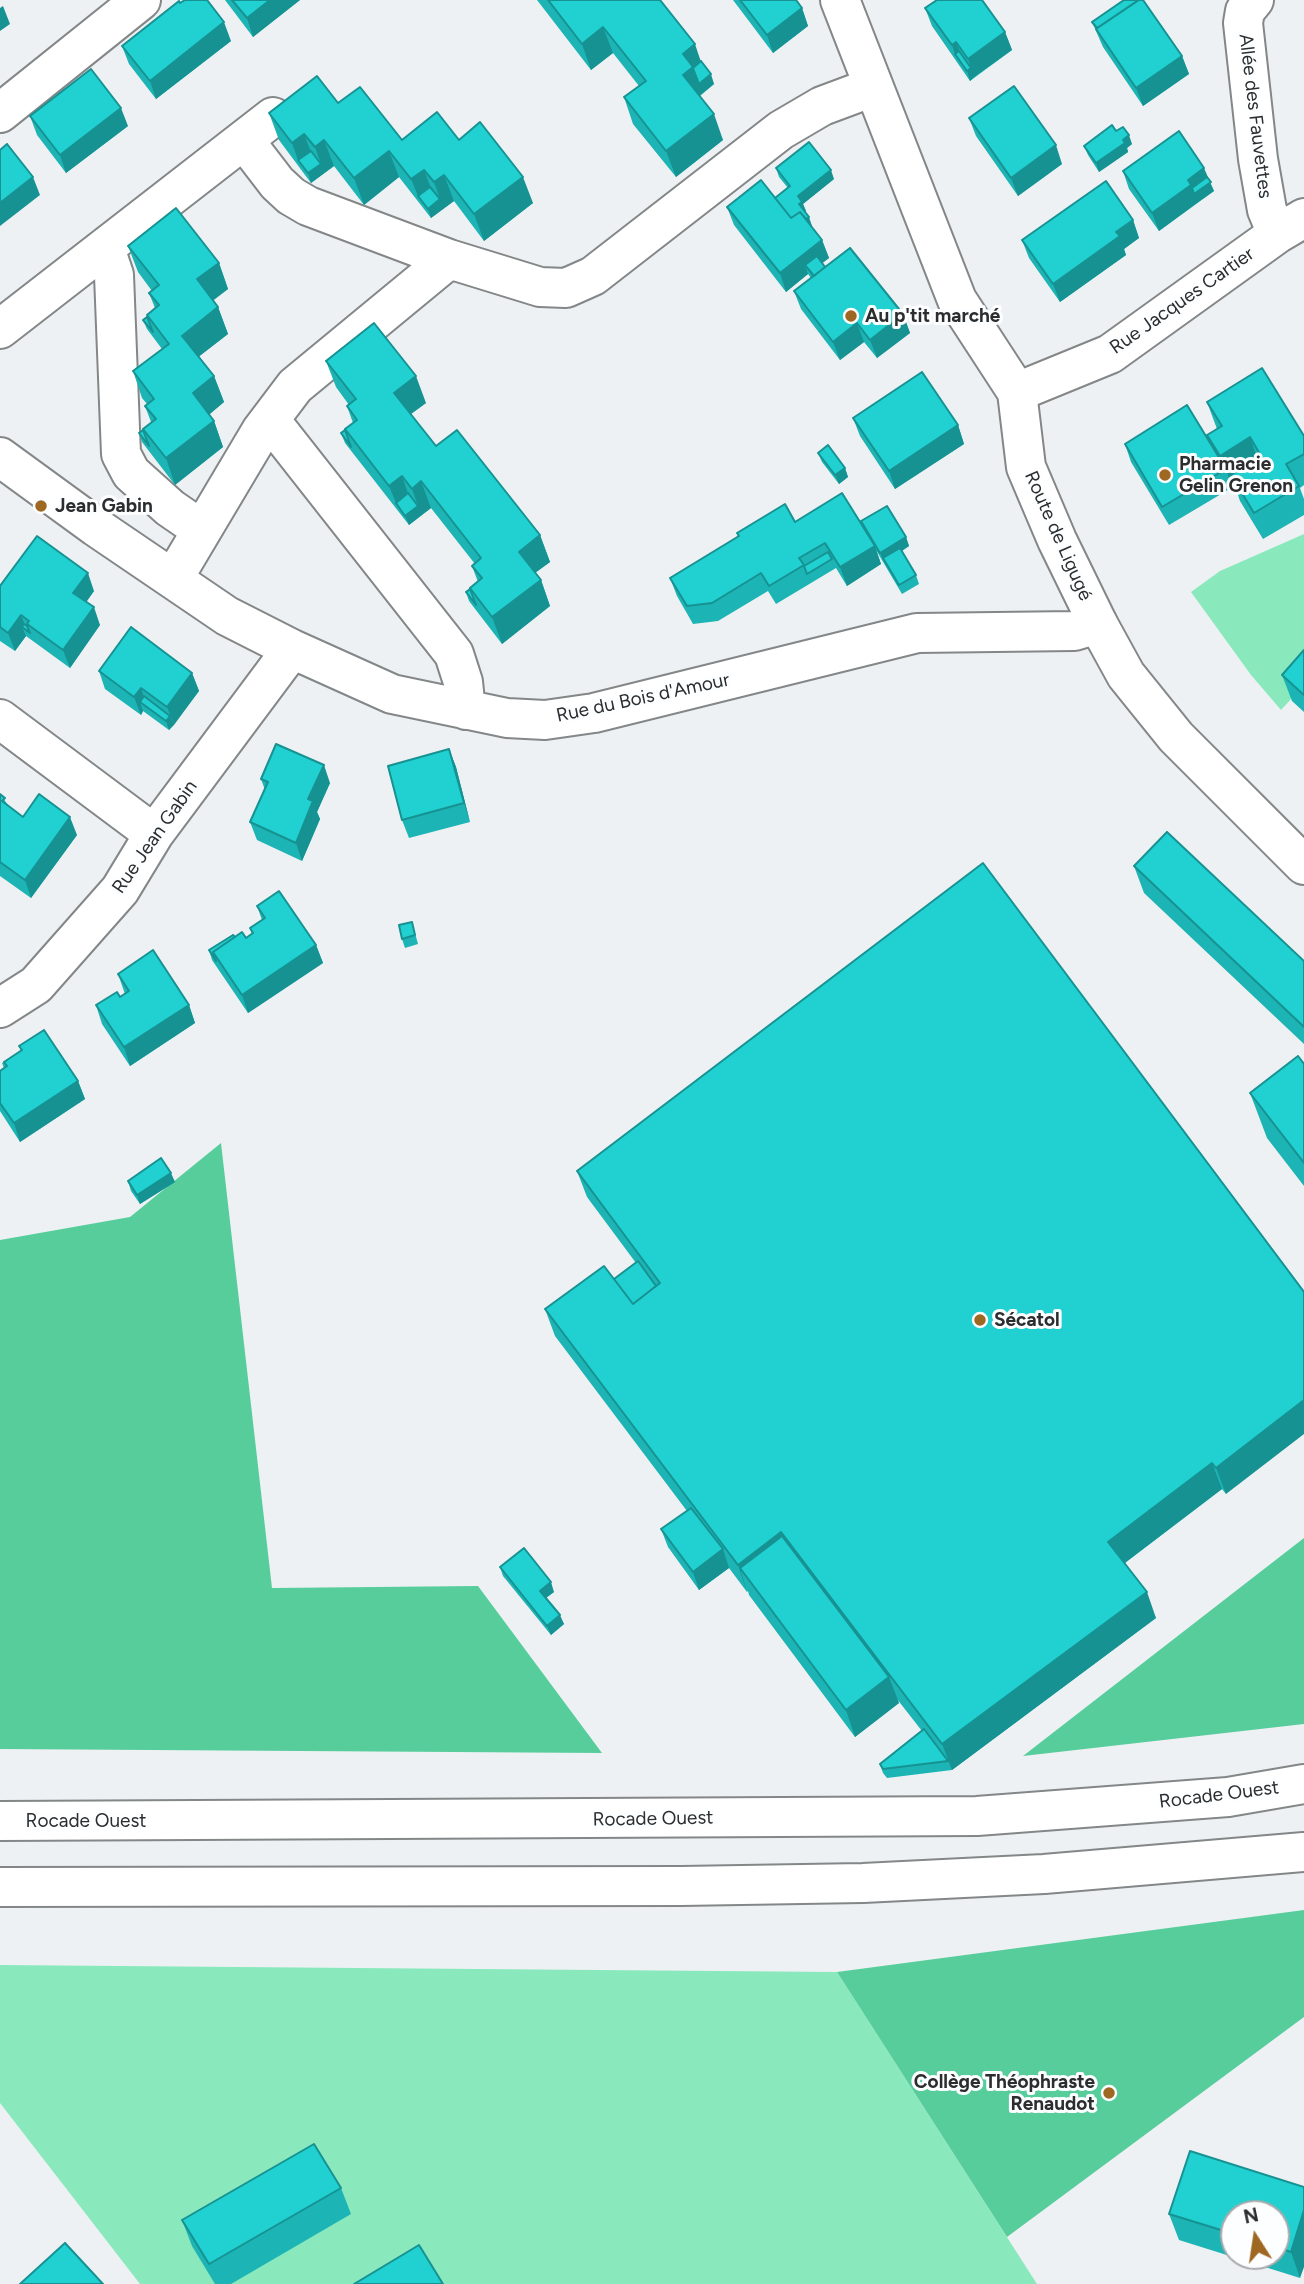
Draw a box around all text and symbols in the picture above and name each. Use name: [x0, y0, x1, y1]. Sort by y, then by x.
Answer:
street label: Allée des Fauvettes: [1234, 32, 1276, 200]
street label: Rue Jacques Cartier: [1105, 243, 1259, 359]
place label: Au p'tit marché: [865, 305, 1000, 327]
marker: Au p'tit marché: [843, 308, 859, 324]
place label: Pharmacie Gelin Grenon: [1179, 453, 1293, 497]
marker: Pharmacie Gelin Grenon: [1157, 467, 1173, 483]
street label: Route de Ligugé: [1019, 468, 1097, 604]
place label: Jean Gabin: [55, 495, 153, 517]
marker: Jean Gabin: [33, 498, 49, 514]
street label: Rue du Bois d'Amour: [554, 668, 732, 728]
street label: Rue Jean Gabin: [108, 776, 202, 898]
place label: Sécatol: [994, 1309, 1060, 1331]
marker: Sécatol: [972, 1312, 988, 1328]
street label: Rocade Ouest: [1158, 1776, 1280, 1814]
street label: Rocade Ouest: [592, 1807, 714, 1831]
street label: Rocade Ouest: [26, 1810, 146, 1832]
place label: Collège Théophraste Renaudot: [914, 2071, 1095, 2115]
marker: Collège Théophraste Renaudot: [1101, 2085, 1117, 2101]
north arrow: [1220, 2200, 1290, 2270]
text: N: [1241, 2203, 1261, 2229]

